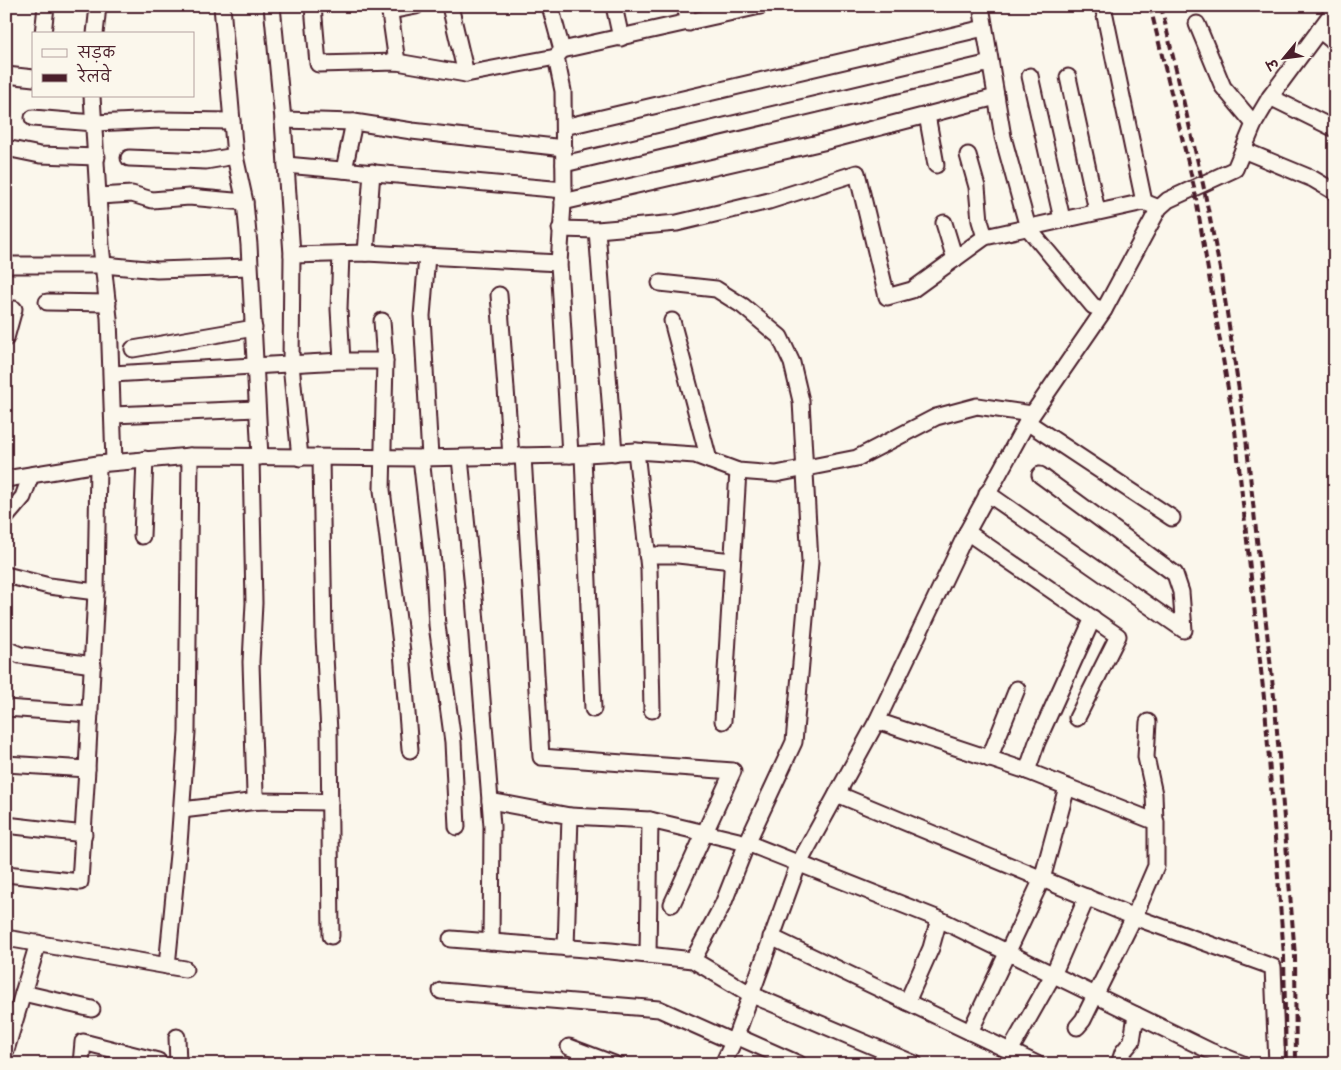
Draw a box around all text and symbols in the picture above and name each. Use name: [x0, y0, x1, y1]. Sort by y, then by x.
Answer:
legend: [32, 32, 195, 98]
north arrow: [1258, 32, 1308, 82]
text: सड़क: [77, 40, 116, 66]
text: उ: [1259, 52, 1287, 76]
text: रेलवे: [76, 63, 112, 90]

